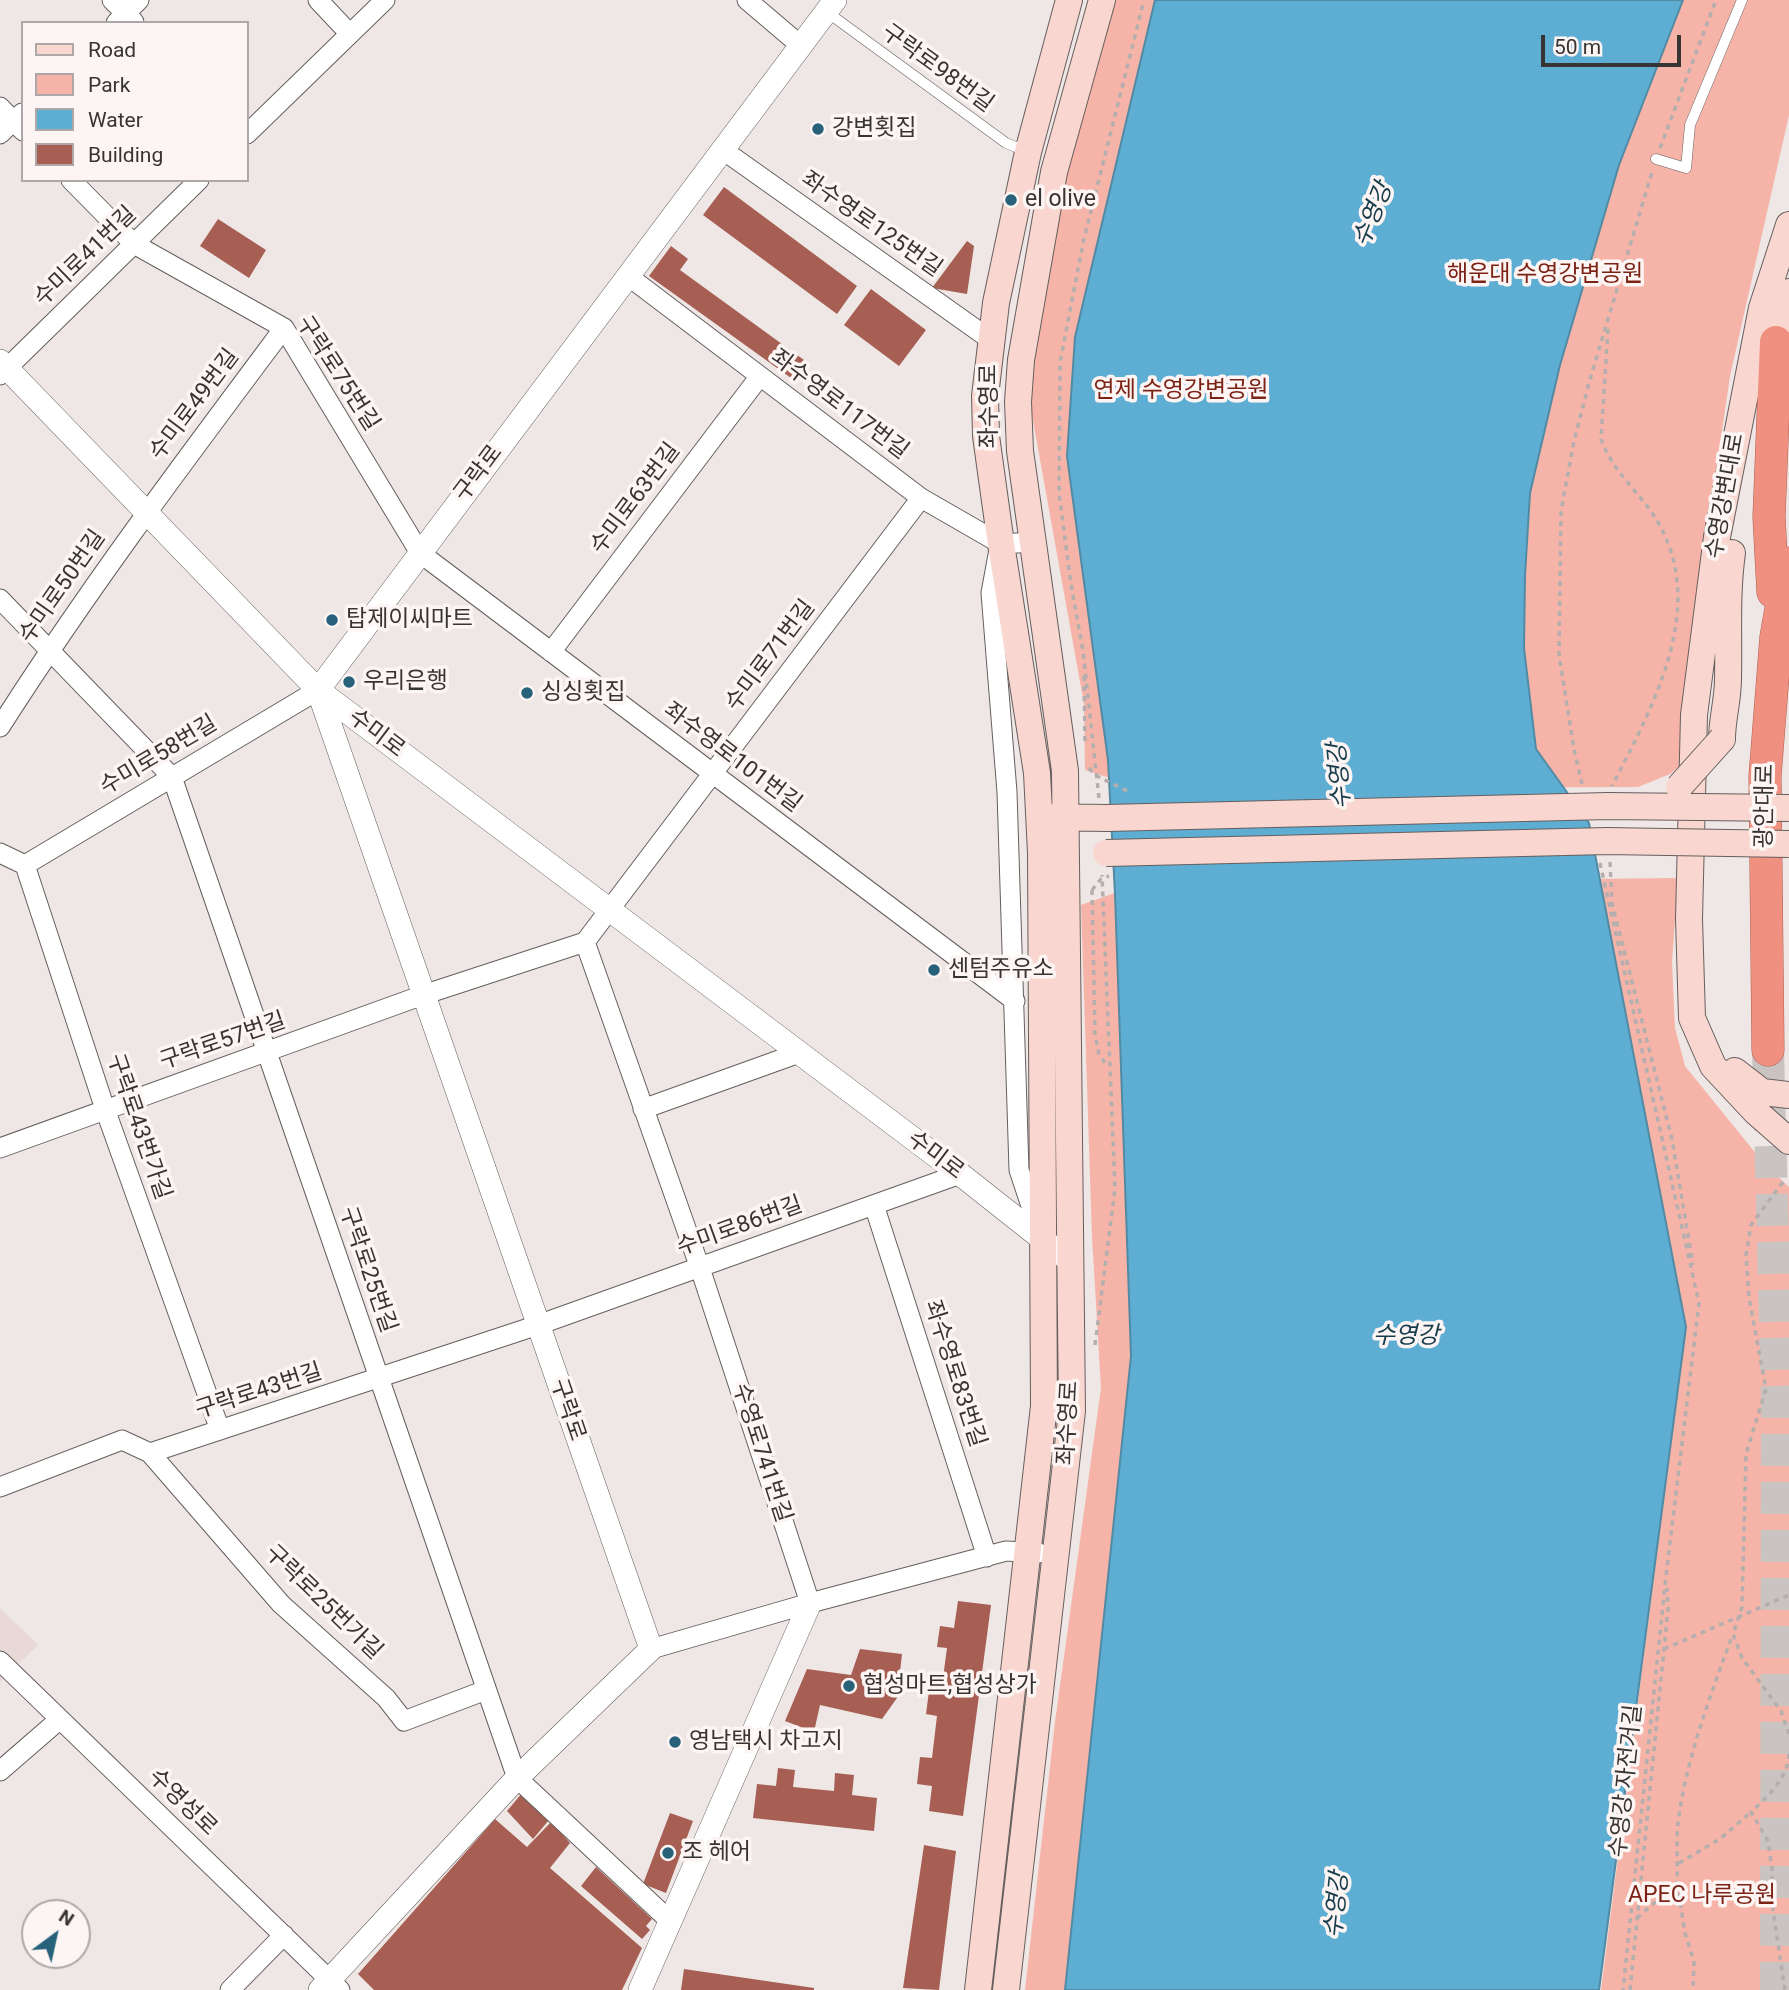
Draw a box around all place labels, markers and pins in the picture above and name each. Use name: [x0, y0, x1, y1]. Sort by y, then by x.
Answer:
place label: 강변횟집: [832, 115, 917, 143]
marker: 강변횟집: [810, 121, 826, 137]
place label: el olive: [1025, 186, 1096, 214]
marker: el olive: [1003, 192, 1019, 208]
place label: 탑제이씨마트: [346, 606, 473, 634]
marker: 탑제이씨마트: [324, 612, 340, 628]
place label: 우리은행: [363, 668, 448, 696]
marker: 우리은행: [341, 674, 357, 690]
place label: 싱싱횟집: [541, 679, 626, 707]
marker: 싱싱횟집: [519, 685, 535, 701]
place label: 센텀주유소: [948, 956, 1054, 984]
marker: 센텀주유소: [926, 962, 942, 978]
place label: 협성마트,협성상가: [863, 1672, 1037, 1700]
marker: 협성마트,협성상가: [841, 1678, 857, 1694]
place label: 영남택시 차고지: [689, 1728, 843, 1756]
marker: 영남택시 차고지: [667, 1734, 683, 1750]
place label: 조 헤어: [682, 1839, 751, 1867]
marker: 조 헤어: [660, 1845, 676, 1861]

